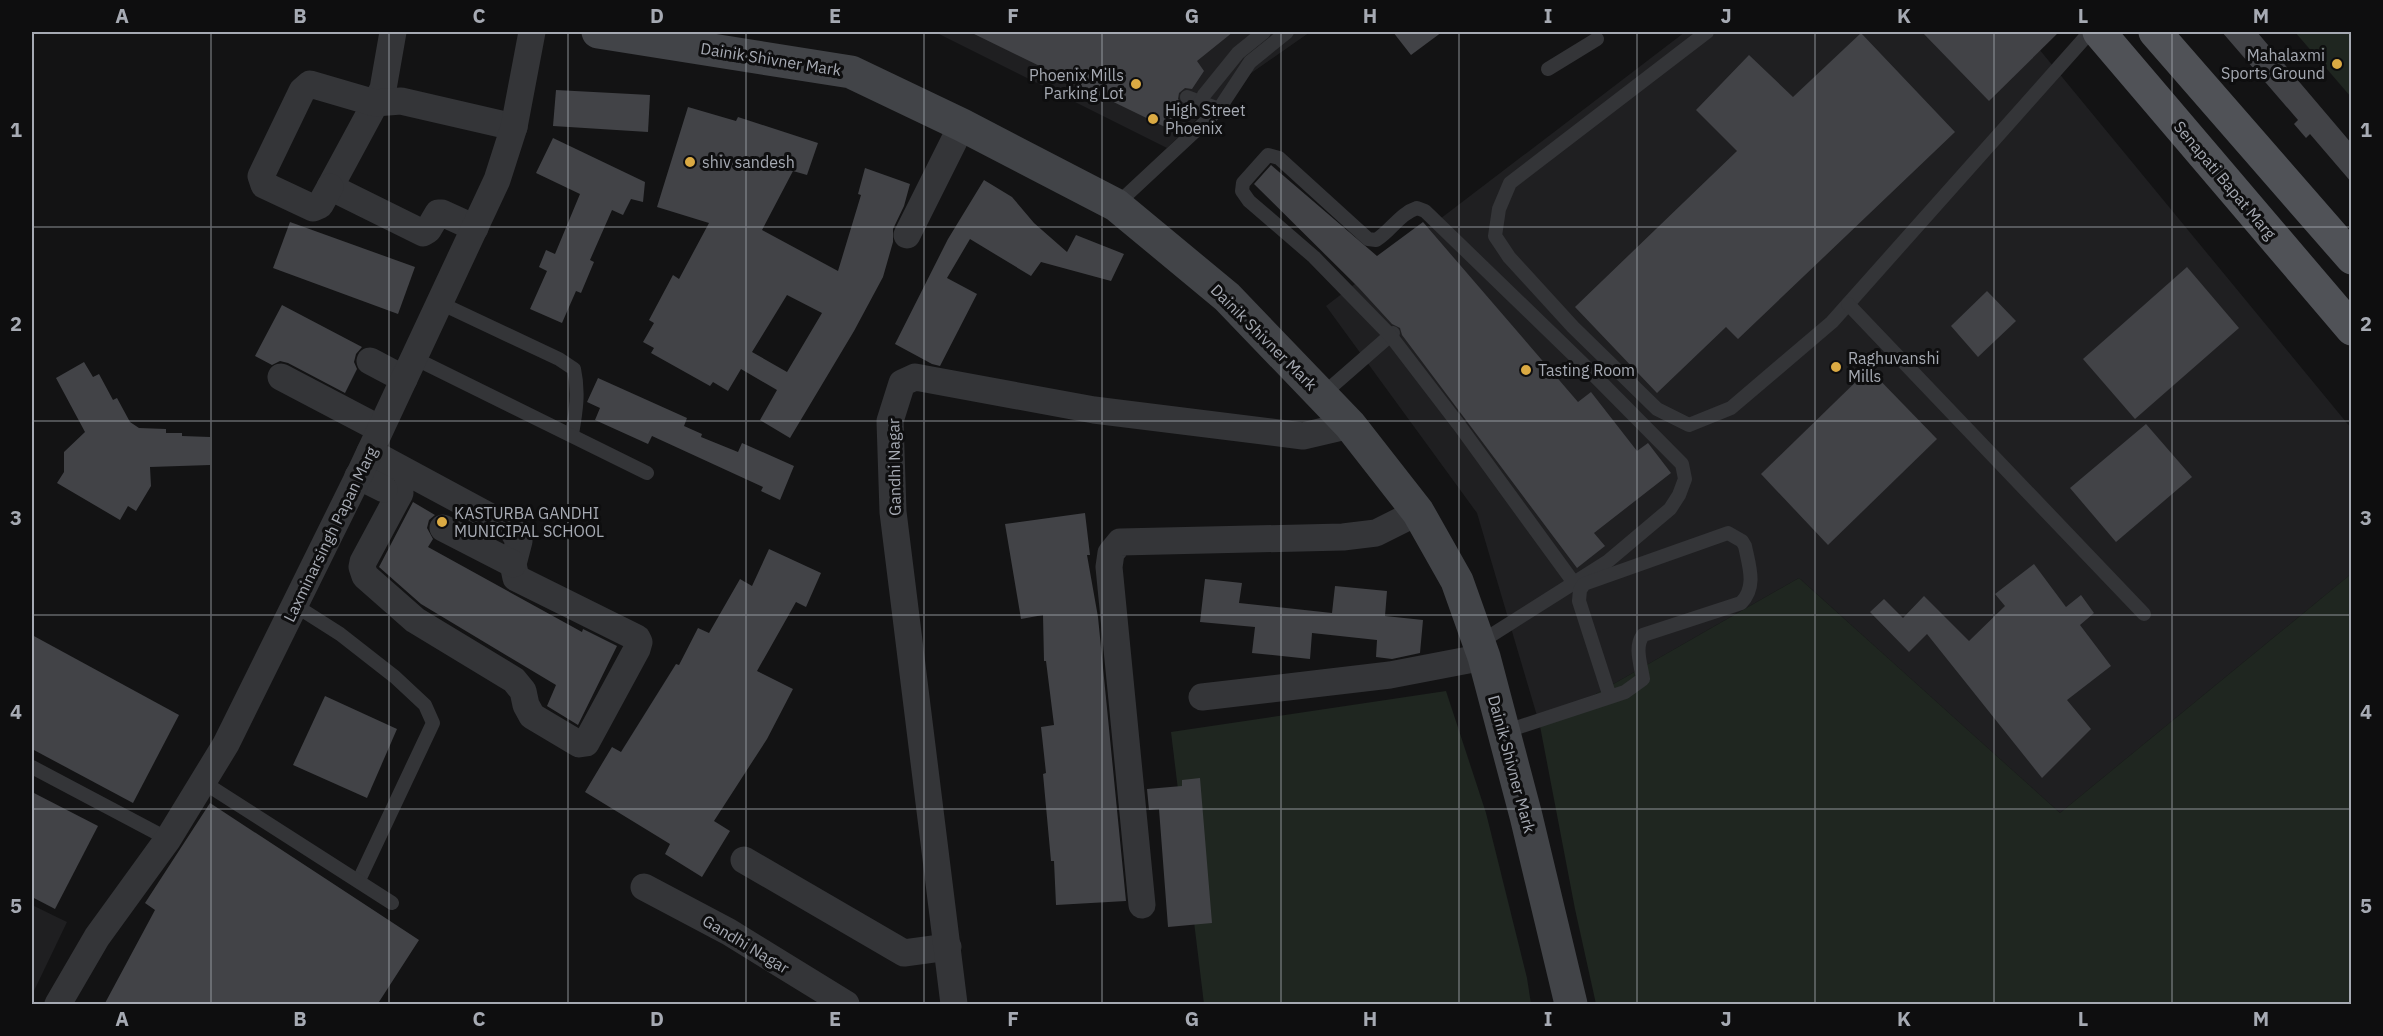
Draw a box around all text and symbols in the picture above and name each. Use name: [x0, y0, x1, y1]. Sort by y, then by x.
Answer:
text: A: [115, 2, 129, 29]
text: B: [293, 2, 307, 29]
text: C: [472, 2, 486, 29]
text: D: [650, 2, 664, 29]
text: E: [829, 2, 841, 29]
text: F: [1007, 2, 1019, 29]
text: G: [1185, 2, 1199, 29]
text: H: [1363, 2, 1377, 29]
text: I: [1544, 2, 1552, 29]
text: J: [1720, 2, 1732, 29]
text: K: [1897, 2, 1911, 29]
text: L: [2078, 2, 2088, 29]
text: M: [2253, 2, 2269, 29]
street label: Dainik Shivner Mark: [699, 38, 843, 80]
place label: Mahalaxmi Sports Ground: [2221, 45, 2325, 83]
marker: Mahalaxmi Sports Ground: [2330, 57, 2344, 71]
place label: Phoenix Mills Parking Lot: [1029, 65, 1124, 103]
marker: Phoenix Mills Parking Lot: [1129, 77, 1143, 91]
place label: High Street Phoenix: [1165, 100, 1246, 138]
marker: High Street Phoenix: [1146, 112, 1160, 126]
text: 1: [10, 116, 22, 143]
text: 1: [2360, 116, 2372, 143]
street label: Senapati Bapat Marg: [2170, 117, 2281, 244]
place label: shiv sandesh: [702, 152, 795, 172]
marker: shiv sandesh: [683, 155, 697, 169]
street label: Dainik Shivner Mark: [1207, 280, 1322, 395]
text: 2: [10, 310, 22, 337]
text: 2: [2360, 310, 2372, 337]
place label: Raghuvanshi Mills: [1848, 348, 1940, 386]
place label: Tasting Room: [1538, 360, 1635, 380]
marker: Raghuvanshi Mills: [1829, 360, 1843, 374]
marker: Tasting Room: [1519, 363, 1533, 377]
street label: Gandhi Nagar: [883, 418, 905, 516]
street label: Laxminarsingh Papan Marg: [279, 443, 381, 625]
place label: KASTURBA GANDHI MUNICIPAL SCHOOL: [454, 503, 604, 541]
text: 3: [10, 504, 22, 531]
text: 3: [2360, 504, 2372, 531]
marker: KASTURBA GANDHI MUNICIPAL SCHOOL: [435, 515, 449, 529]
street label: Dainik Shivner Mark: [1484, 693, 1540, 836]
text: 4: [10, 698, 22, 725]
text: 4: [2360, 698, 2372, 725]
text: 5: [10, 892, 22, 919]
text: 5: [2360, 892, 2372, 919]
street label: Gandhi Nagar: [699, 910, 793, 978]
text: A: [115, 1005, 129, 1032]
text: B: [293, 1005, 307, 1032]
text: C: [472, 1005, 486, 1032]
text: D: [650, 1005, 664, 1032]
text: E: [829, 1005, 841, 1032]
text: F: [1007, 1005, 1019, 1032]
text: G: [1185, 1005, 1199, 1032]
text: H: [1363, 1005, 1377, 1032]
text: I: [1544, 1005, 1552, 1032]
text: J: [1720, 1005, 1732, 1032]
text: K: [1897, 1005, 1911, 1032]
text: L: [2078, 1005, 2088, 1032]
text: M: [2253, 1005, 2269, 1032]

